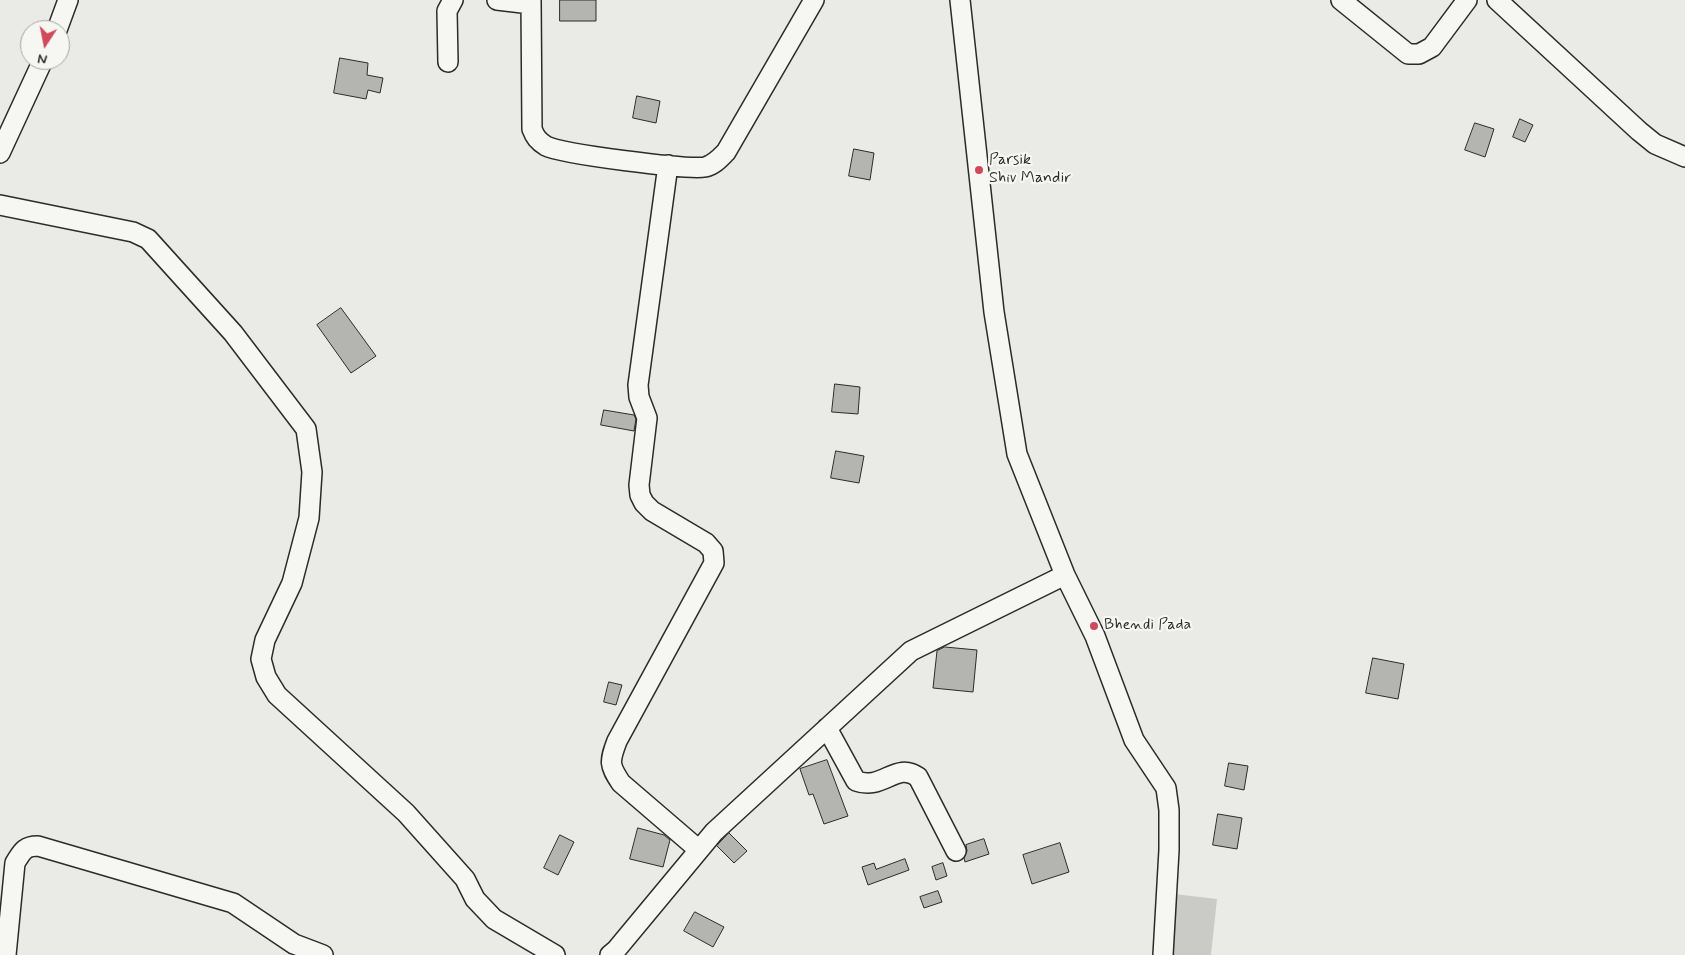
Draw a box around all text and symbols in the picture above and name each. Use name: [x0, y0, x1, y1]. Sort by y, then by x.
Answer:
north arrow: [20, 20, 70, 70]
text: N: [36, 49, 49, 68]
place label: Parsik Shiv Mandir: [989, 151, 1071, 189]
marker: Parsik Shiv Mandir: [973, 164, 985, 176]
place label: Bhendi Pada: [1104, 616, 1191, 636]
marker: Bhendi Pada: [1088, 620, 1100, 632]

